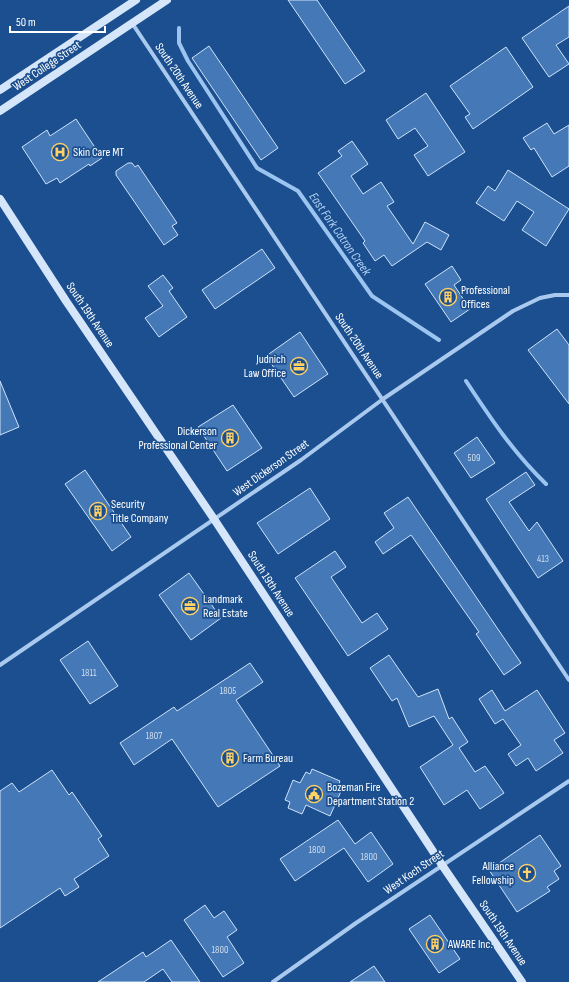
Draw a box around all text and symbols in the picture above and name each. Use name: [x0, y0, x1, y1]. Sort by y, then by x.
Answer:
scale bar: [10, 8, 105, 34]
text: 50 m: [16, 15, 36, 30]
street label: West College Street: [10, 37, 84, 94]
street label: South 20th Avenue: [151, 40, 207, 112]
hospital icon: Skin Care MT: [50, 142, 70, 162]
place label: Skin Care MT: [73, 145, 124, 160]
water label: East Fork Catron Creek: [305, 189, 375, 279]
street label: South 19th Avenue: [63, 280, 117, 351]
place label: Professional Offices: [461, 283, 510, 312]
building icon: Professional Offices: [438, 287, 458, 307]
street label: South 20th Avenue: [331, 310, 387, 382]
place label: Judnich Law Office: [244, 352, 286, 381]
office icon: Judnich Law Office: [289, 356, 309, 376]
place label: Dickerson Professional Center: [139, 424, 218, 453]
building icon: Dickerson Professional Center: [220, 428, 240, 448]
street label: West Dickerson Street: [230, 436, 312, 500]
house number: 509: [468, 452, 480, 464]
place label: Security Title Company: [111, 497, 169, 526]
building icon: Security Title Company: [88, 501, 108, 521]
street label: South 19th Avenue: [244, 548, 298, 620]
house number: 413: [537, 553, 549, 565]
place label: Landmark Real Estate: [203, 592, 248, 621]
office icon: Landmark Real Estate: [180, 596, 200, 616]
house number: 1811: [82, 667, 97, 679]
house number: 1805: [220, 685, 236, 697]
house number: 1807: [146, 730, 162, 742]
building icon: Farm Bureau: [220, 748, 240, 768]
place label: Farm Bureau: [243, 751, 293, 766]
place label: Bozeman Fire Department Station 2: [327, 780, 414, 809]
public building icon: Bozeman Fire Department Station 2: [304, 784, 324, 804]
house number: 1800: [309, 844, 325, 856]
street label: West Koch Street: [381, 846, 447, 898]
house number: 1800: [361, 851, 377, 863]
place label: Alliance Fellowship: [472, 859, 514, 888]
church icon: Alliance Fellowship: [517, 863, 537, 883]
street label: South 19th Avenue: [476, 898, 530, 969]
building icon: AWARE Inc.: [425, 934, 445, 954]
place label: AWARE Inc.: [447, 937, 493, 952]
house number: 1800: [212, 944, 228, 956]

